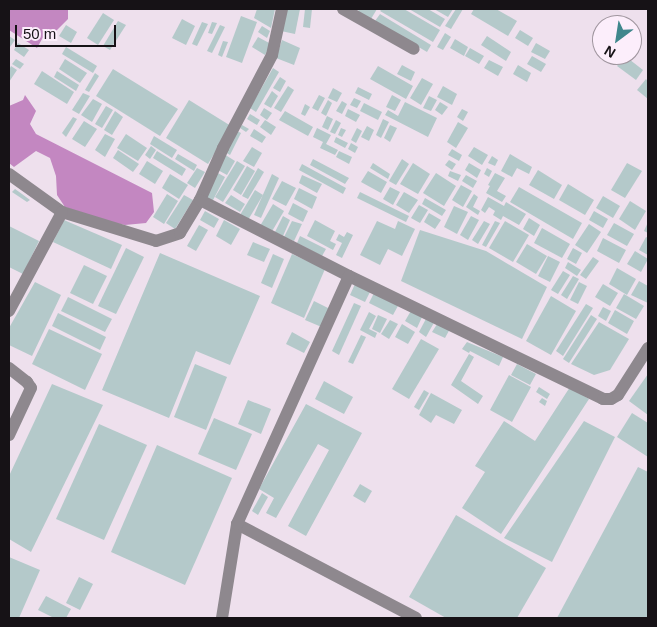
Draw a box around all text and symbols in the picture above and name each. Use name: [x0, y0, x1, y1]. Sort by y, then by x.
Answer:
scale bar: [18, 15, 119, 47]
north arrow: [592, 15, 642, 65]
text: 50 m: [23, 25, 56, 42]
text: N: [601, 43, 618, 61]

